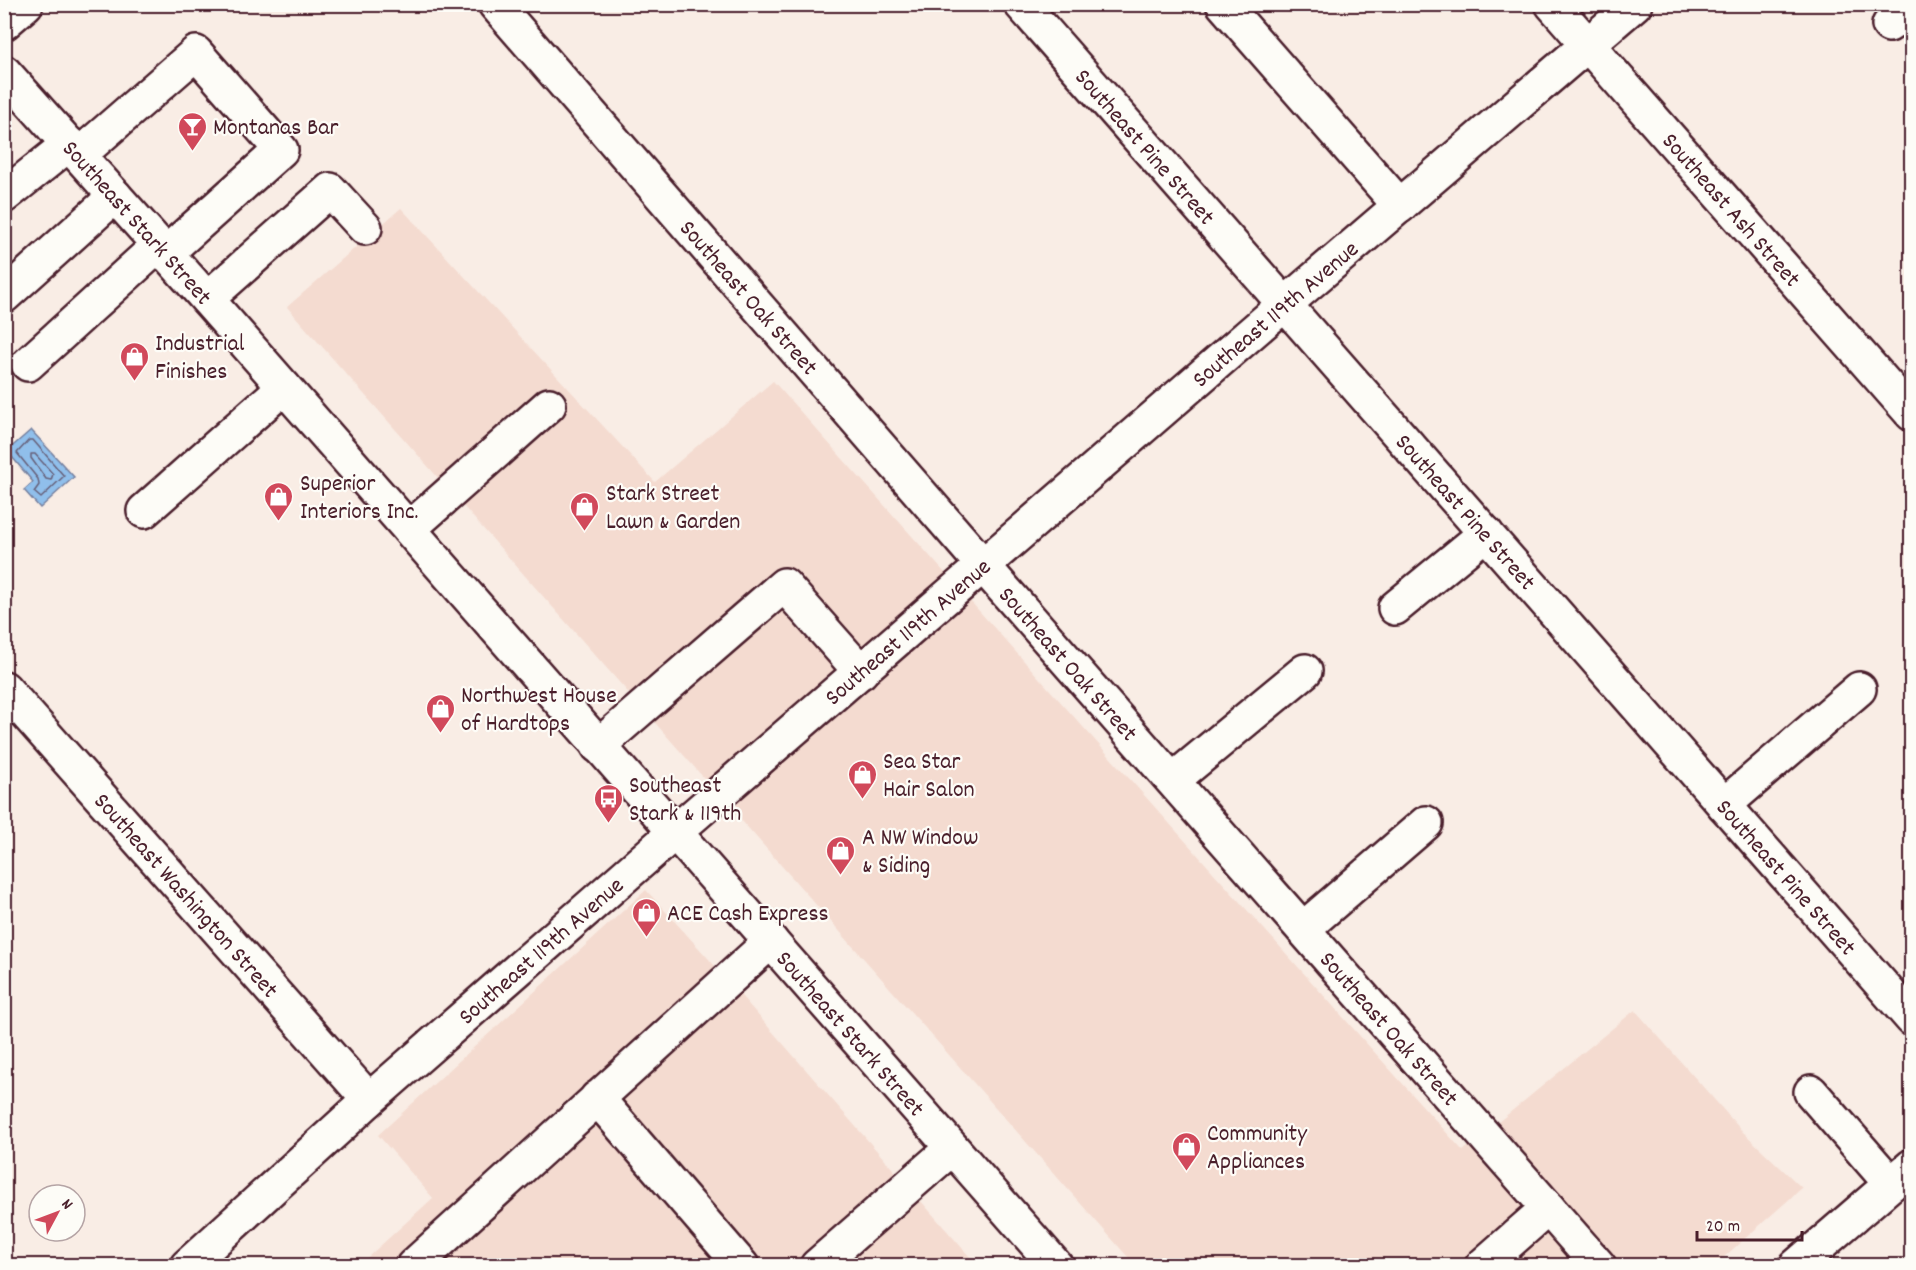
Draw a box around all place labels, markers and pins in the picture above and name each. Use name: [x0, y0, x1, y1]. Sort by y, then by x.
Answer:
bar icon: Montanas Bar: [176, 110, 208, 152]
place label: Montanas Bar: [213, 112, 339, 146]
place label: Industrial Finishes: [155, 328, 245, 390]
shop icon: Industrial Finishes: [118, 340, 150, 382]
place label: Superior Interiors Inc.: [300, 468, 419, 530]
place label: Stark Street Lawn & Garden: [606, 478, 740, 540]
shop icon: Superior Interiors Inc.: [263, 480, 295, 522]
shop icon: Stark Street Lawn & Garden: [569, 490, 601, 532]
place label: Northwest House of Hardtops: [461, 680, 617, 742]
shop icon: Northwest House of Hardtops: [424, 692, 456, 734]
place label: Sea Star Hair Salon: [883, 746, 975, 808]
shop icon: Sea Star Hair Salon: [846, 758, 878, 800]
place label: Southeast Stark & 119th: [629, 770, 741, 832]
bus stop icon: Southeast Stark & 119th: [592, 782, 624, 824]
place label: A NW Window & Siding: [862, 822, 978, 884]
shop icon: A NW Window & Siding: [825, 834, 857, 876]
shop icon: ACE Cash Express: [630, 896, 662, 938]
place label: ACE Cash Express: [667, 898, 829, 932]
place label: Community Appliances: [1207, 1118, 1308, 1180]
shop icon: Community Appliances: [1170, 1130, 1202, 1172]

